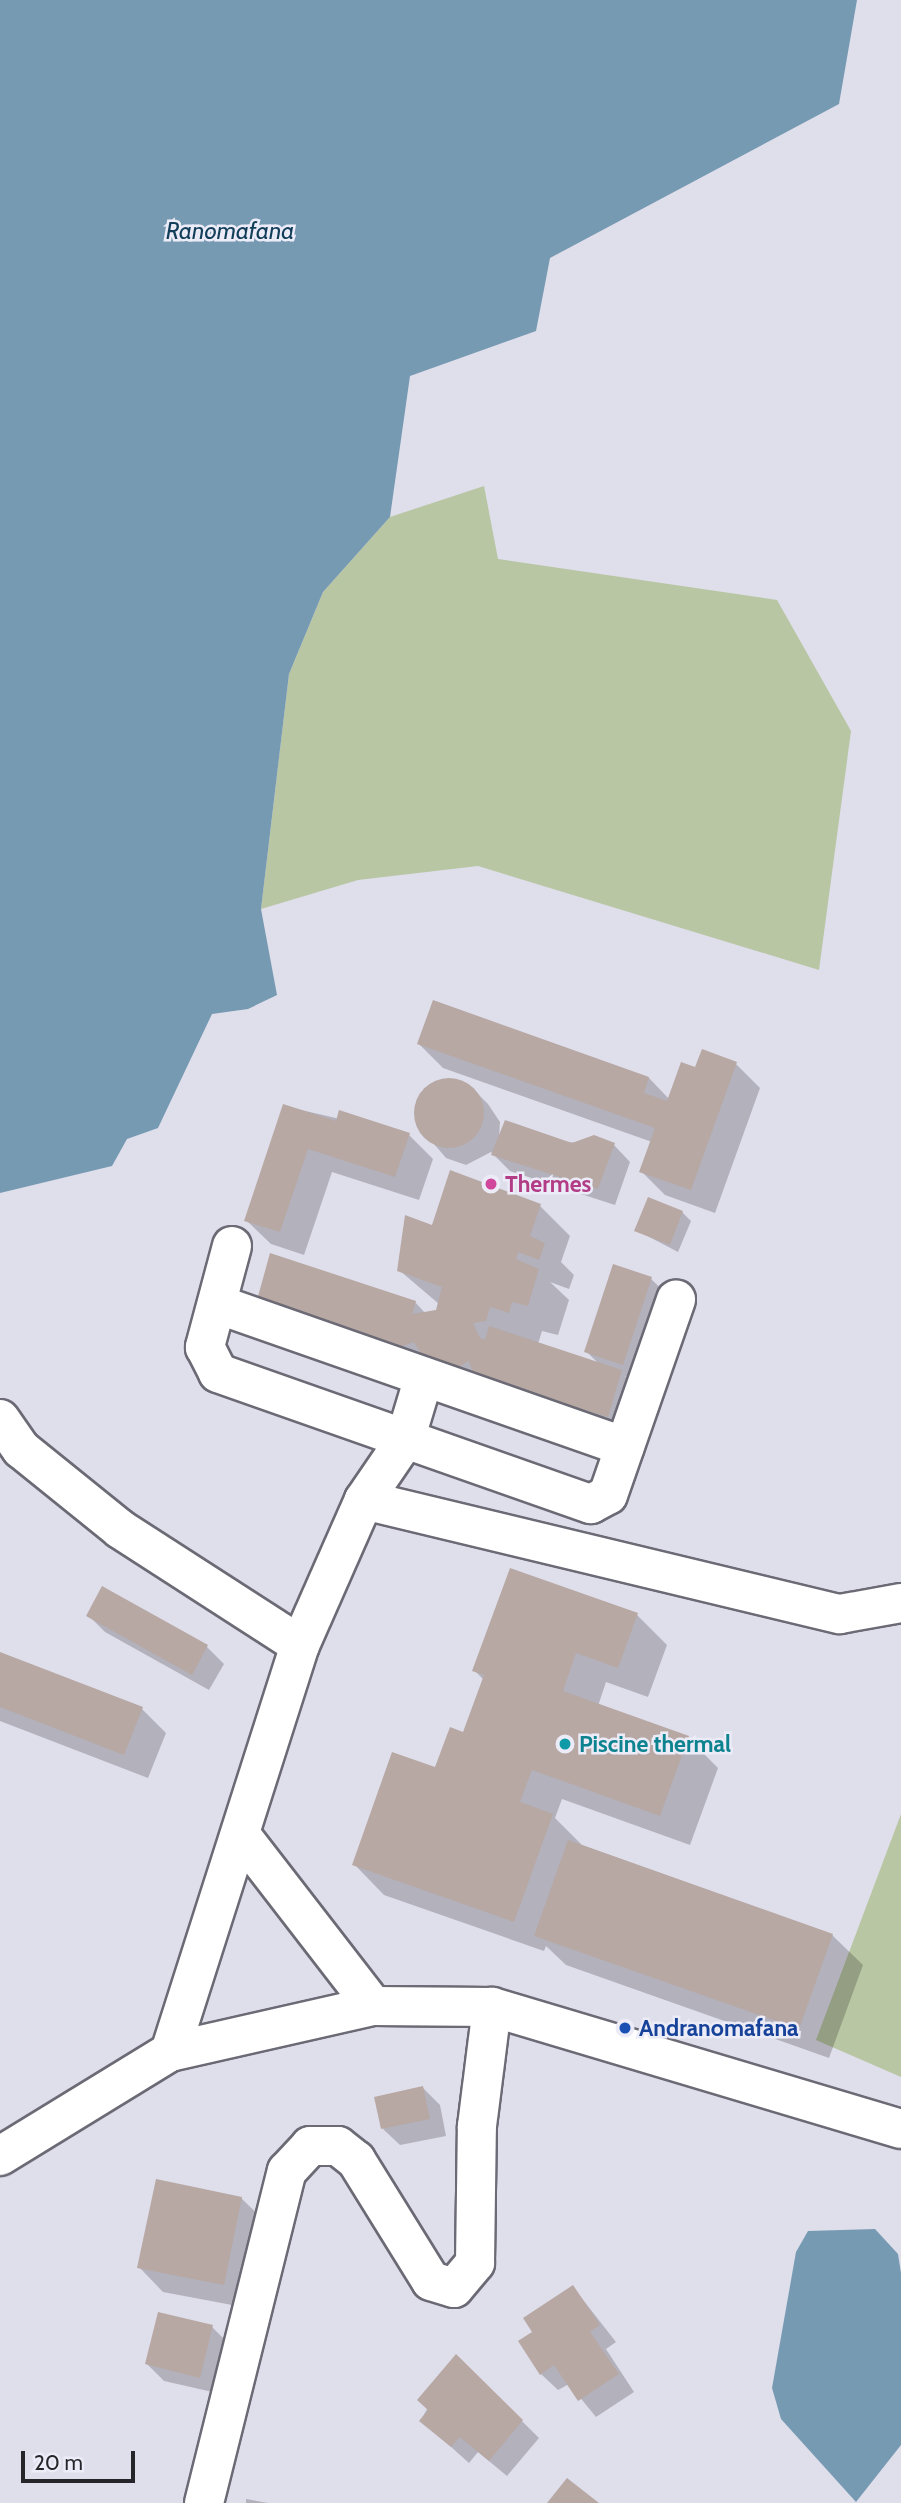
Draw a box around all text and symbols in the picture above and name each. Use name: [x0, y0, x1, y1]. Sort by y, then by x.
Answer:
water label: Ranomafana: [166, 217, 294, 245]
place label: Thermes: [505, 1170, 591, 1198]
marker: Thermes: [483, 1176, 499, 1192]
place label: Piscine thermal: [579, 1730, 731, 1758]
marker: Piscine thermal: [557, 1736, 573, 1752]
place label: Andranomafana: [639, 2014, 799, 2042]
marker: Andranomafana: [617, 2020, 633, 2036]
scale bar: [24, 2436, 138, 2480]
text: 20 m: [34, 2450, 83, 2475]

